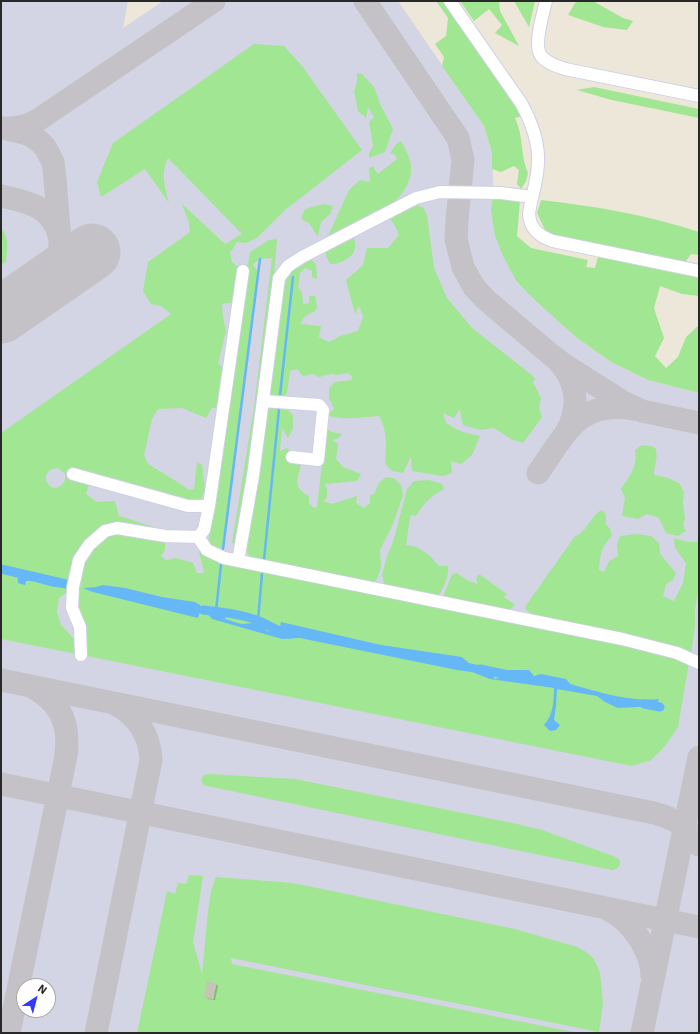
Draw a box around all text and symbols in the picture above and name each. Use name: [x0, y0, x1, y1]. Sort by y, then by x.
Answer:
north arrow: [16, 978, 56, 1018]
text: N: [35, 981, 50, 997]

